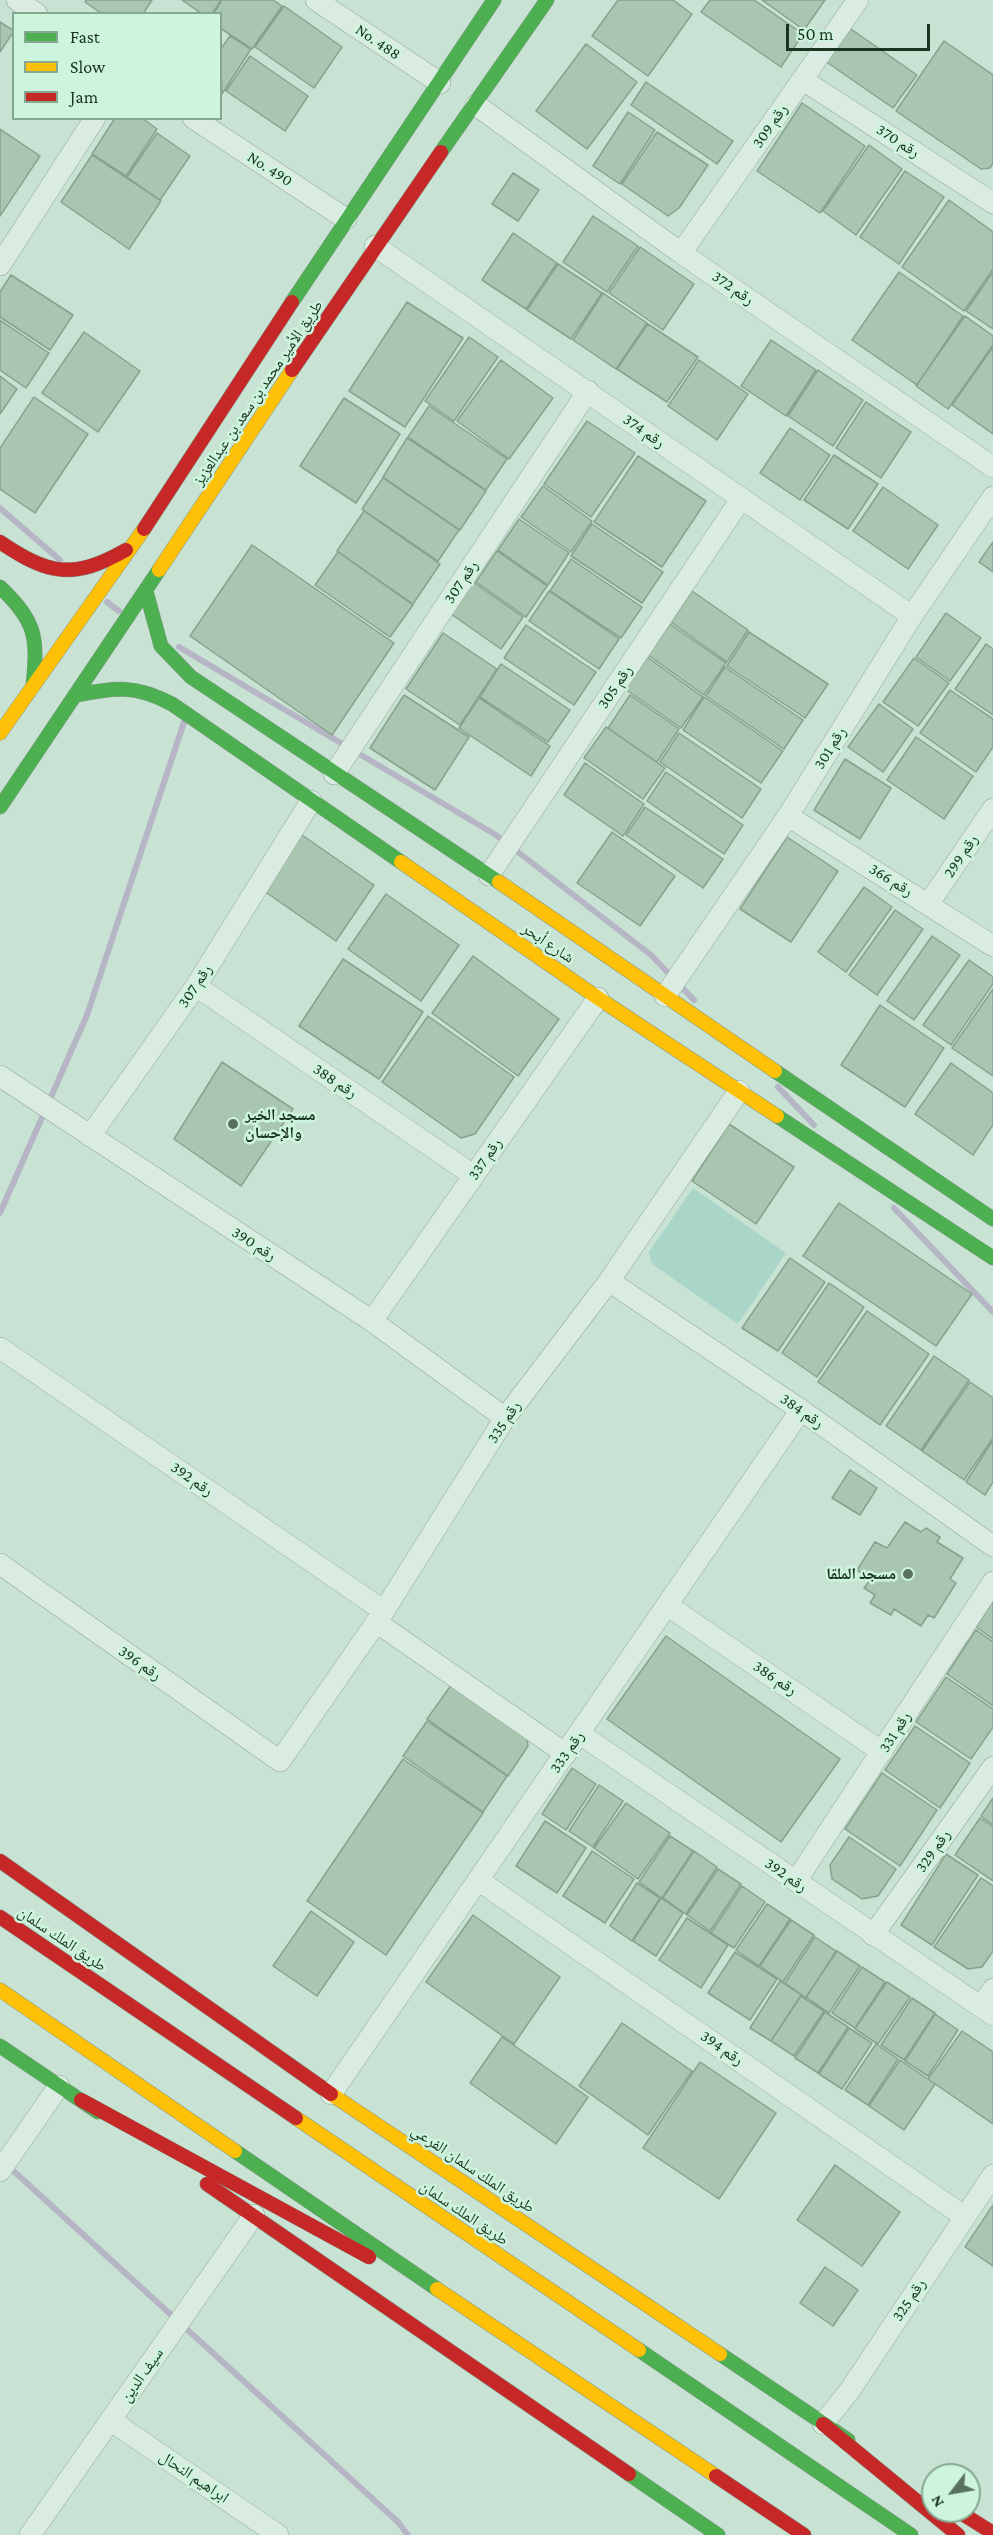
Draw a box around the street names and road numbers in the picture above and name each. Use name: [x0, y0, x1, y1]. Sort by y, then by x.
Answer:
street label: No. 488: [352, 20, 404, 64]
street label: رقم 309: [748, 100, 792, 152]
street label: رقم 370: [873, 120, 923, 162]
street label: No. 490: [244, 147, 296, 191]
street label: رقم 372: [708, 267, 758, 309]
street label: طريق الأمير محمد بن سعد بن عبدالعزيز: [189, 297, 327, 489]
street label: رقم 374: [619, 410, 669, 452]
street label: رقم 307: [440, 557, 482, 607]
street label: رقم 305: [593, 662, 637, 712]
street label: رقم 301: [810, 723, 850, 773]
street label: رقم 299: [940, 831, 982, 881]
street label: رقم 366: [865, 859, 917, 901]
street label: شارع أبحر: [518, 919, 578, 967]
street label: رقم 307: [174, 961, 216, 1011]
street label: رقم 388: [309, 1059, 361, 1103]
street label: رقم 337: [464, 1134, 506, 1184]
street label: رقم 390: [228, 1223, 280, 1265]
street label: رقم 384: [777, 1389, 827, 1433]
street label: رقم 335: [483, 1397, 525, 1447]
street label: رقم 392: [167, 1458, 217, 1500]
street label: رقم 396: [115, 1641, 165, 1685]
street label: رقم 386: [749, 1656, 801, 1700]
street label: رقم 331: [875, 1708, 915, 1756]
street label: رقم 333: [546, 1727, 588, 1777]
street label: رقم 329: [911, 1826, 955, 1876]
street label: رقم 392: [761, 1854, 811, 1896]
street label: طريق الملك سلمان: [14, 1902, 110, 1976]
street label: رقم 394: [697, 2026, 747, 2070]
street label: طريق الملك سلمان الفرعي: [408, 2121, 538, 2217]
street label: طريق الملك سلمان: [416, 2176, 512, 2250]
street label: رقم 325: [888, 2275, 930, 2325]
street label: سيف الدين: [116, 2344, 168, 2406]
street label: ابراهيم النحال: [156, 2447, 232, 2507]

